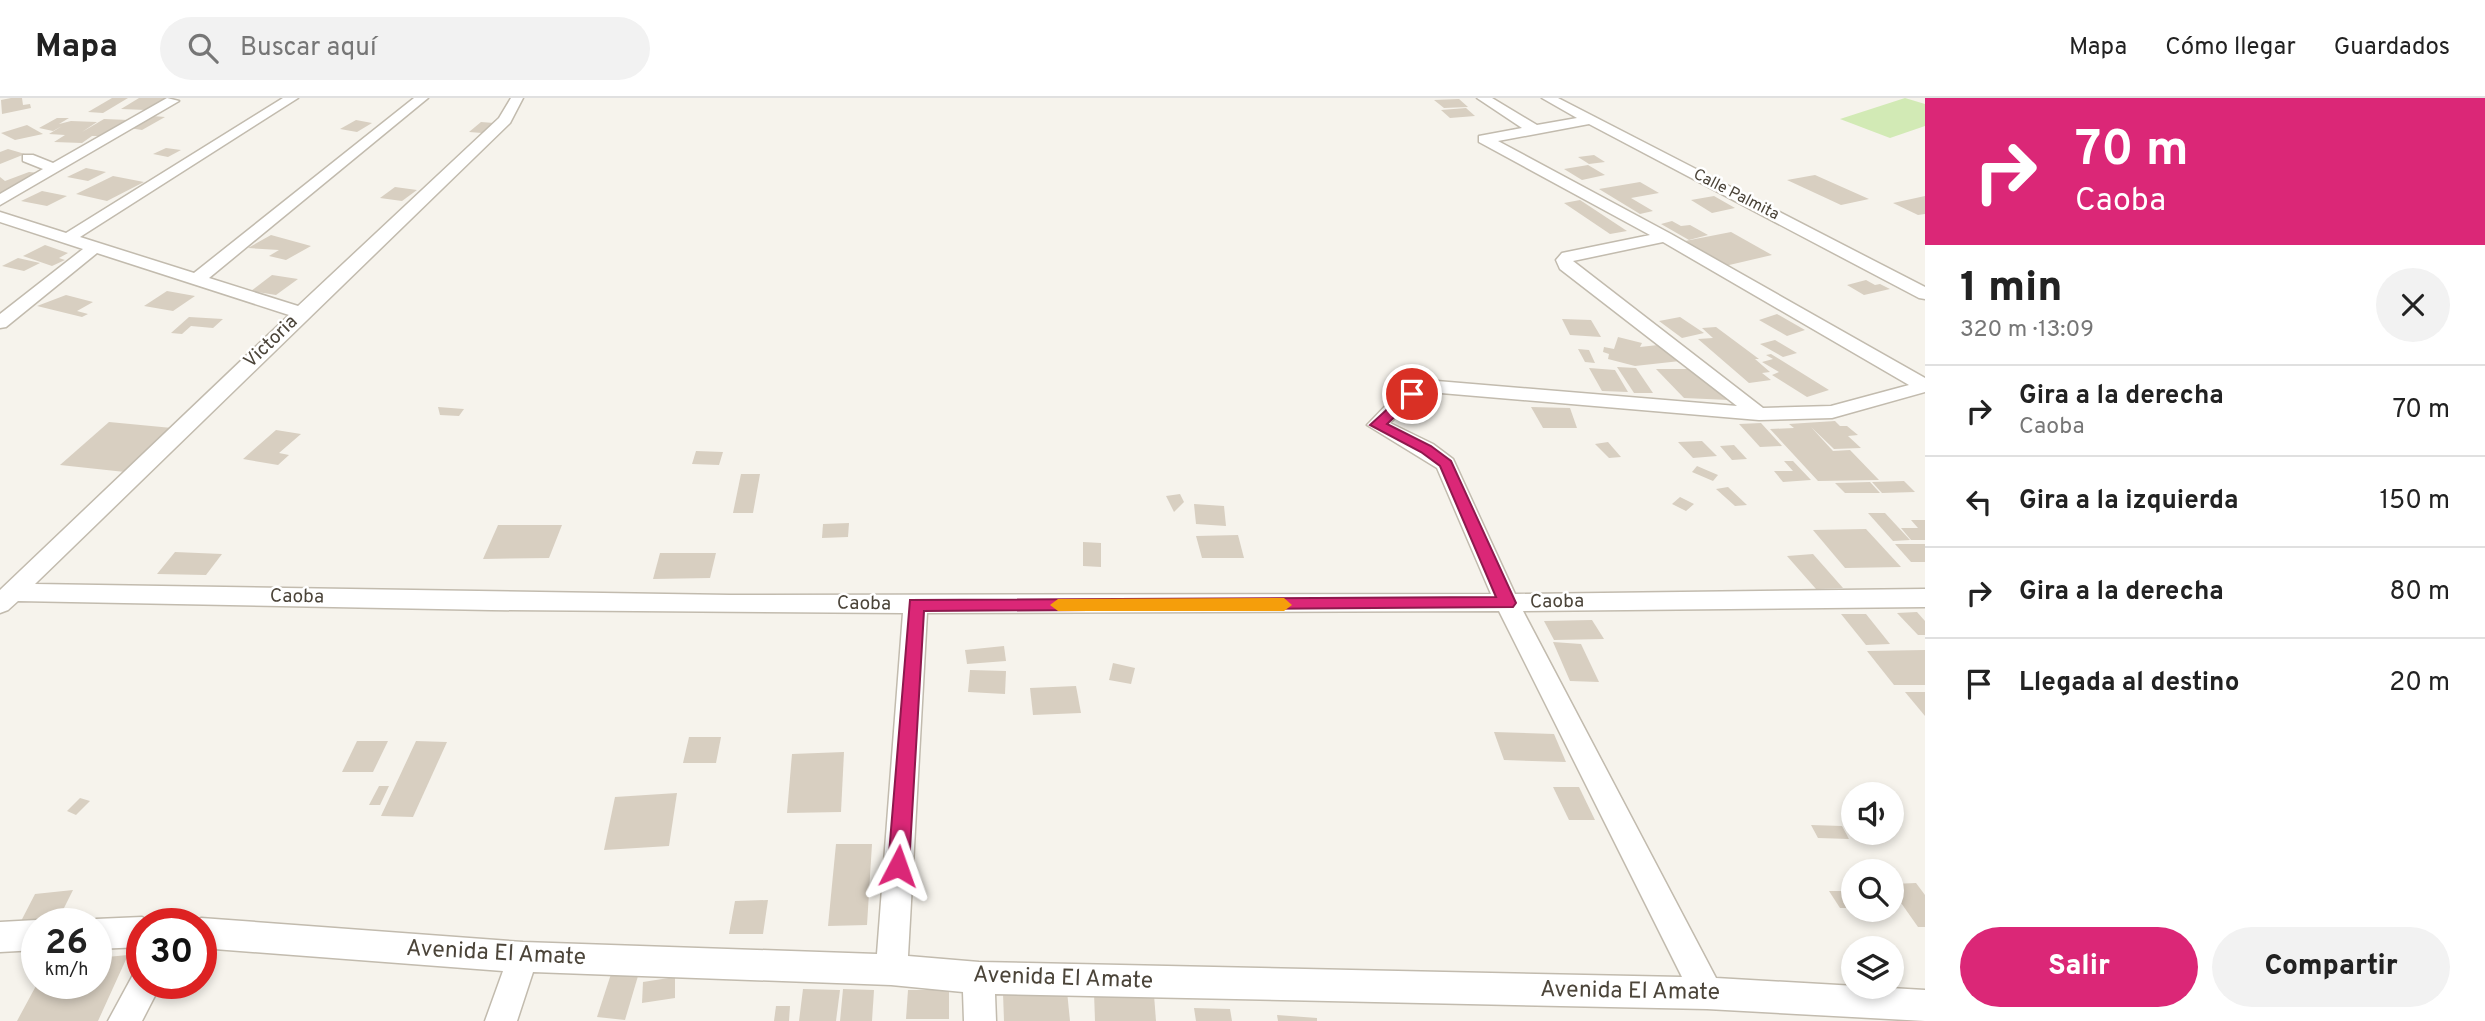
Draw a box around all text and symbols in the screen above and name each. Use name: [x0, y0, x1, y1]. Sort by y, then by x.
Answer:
search box: [160, 17, 650, 80]
text: Mapa: [35, 27, 118, 69]
icon: search: [184, 29, 222, 67]
text: Buscar aquí: [240, 32, 377, 65]
text: Mapa: [2069, 33, 2127, 63]
text: Cómo llegar: [2165, 33, 2296, 63]
text: Guardados: [2334, 33, 2450, 63]
text: 70 m: [2075, 121, 2189, 183]
icon: right: [1960, 126, 2051, 217]
street label: Calle Palmita: [1690, 165, 1782, 225]
text: Caoba: [2075, 182, 2166, 222]
text: 1 min: [1960, 263, 2063, 316]
button: close: [2376, 268, 2450, 342]
street label: Victoria: [239, 310, 303, 374]
text: 320 m · 13:09: [1960, 316, 2094, 345]
pin: [1382, 364, 1442, 424]
icon: arrive: [1393, 375, 1431, 413]
text: Gira a la derecha: [2019, 380, 2224, 413]
icon: right: [1960, 392, 1998, 430]
text: 70 m: [2392, 394, 2450, 427]
text: Caoba: [2019, 413, 2085, 442]
icon: left: [1960, 483, 1998, 521]
text: Gira a la izquierda: [2019, 485, 2238, 518]
text: 150 m: [2379, 485, 2450, 518]
icon: right: [1960, 574, 1998, 612]
text: Gira a la derecha: [2019, 576, 2224, 609]
text: 80 m: [2390, 576, 2450, 609]
street label: Caoba: [270, 585, 324, 609]
street label: Caoba: [1530, 590, 1584, 614]
street label: Caoba: [837, 592, 891, 616]
icon: arrive: [1960, 665, 1998, 703]
text: Llegada al destino: [2019, 667, 2239, 700]
text: 20 m: [2389, 667, 2450, 700]
map controls: [1841, 782, 1904, 999]
button: sound: [1841, 782, 1904, 845]
position arrow: [861, 829, 935, 903]
button: search: [1841, 859, 1904, 922]
speed limit sign: 30: [126, 908, 217, 999]
text: 26: [45, 922, 88, 966]
button: Salir: [1960, 927, 2198, 1007]
button: Compartir: [2212, 927, 2450, 1007]
street label: Avenida El Amate: [405, 935, 587, 973]
button: layers: [1841, 936, 1904, 999]
text: km/h: [45, 959, 88, 982]
street label: Avenida El Amate: [973, 961, 1153, 997]
street label: Avenida El Amate: [1540, 976, 1720, 1008]

